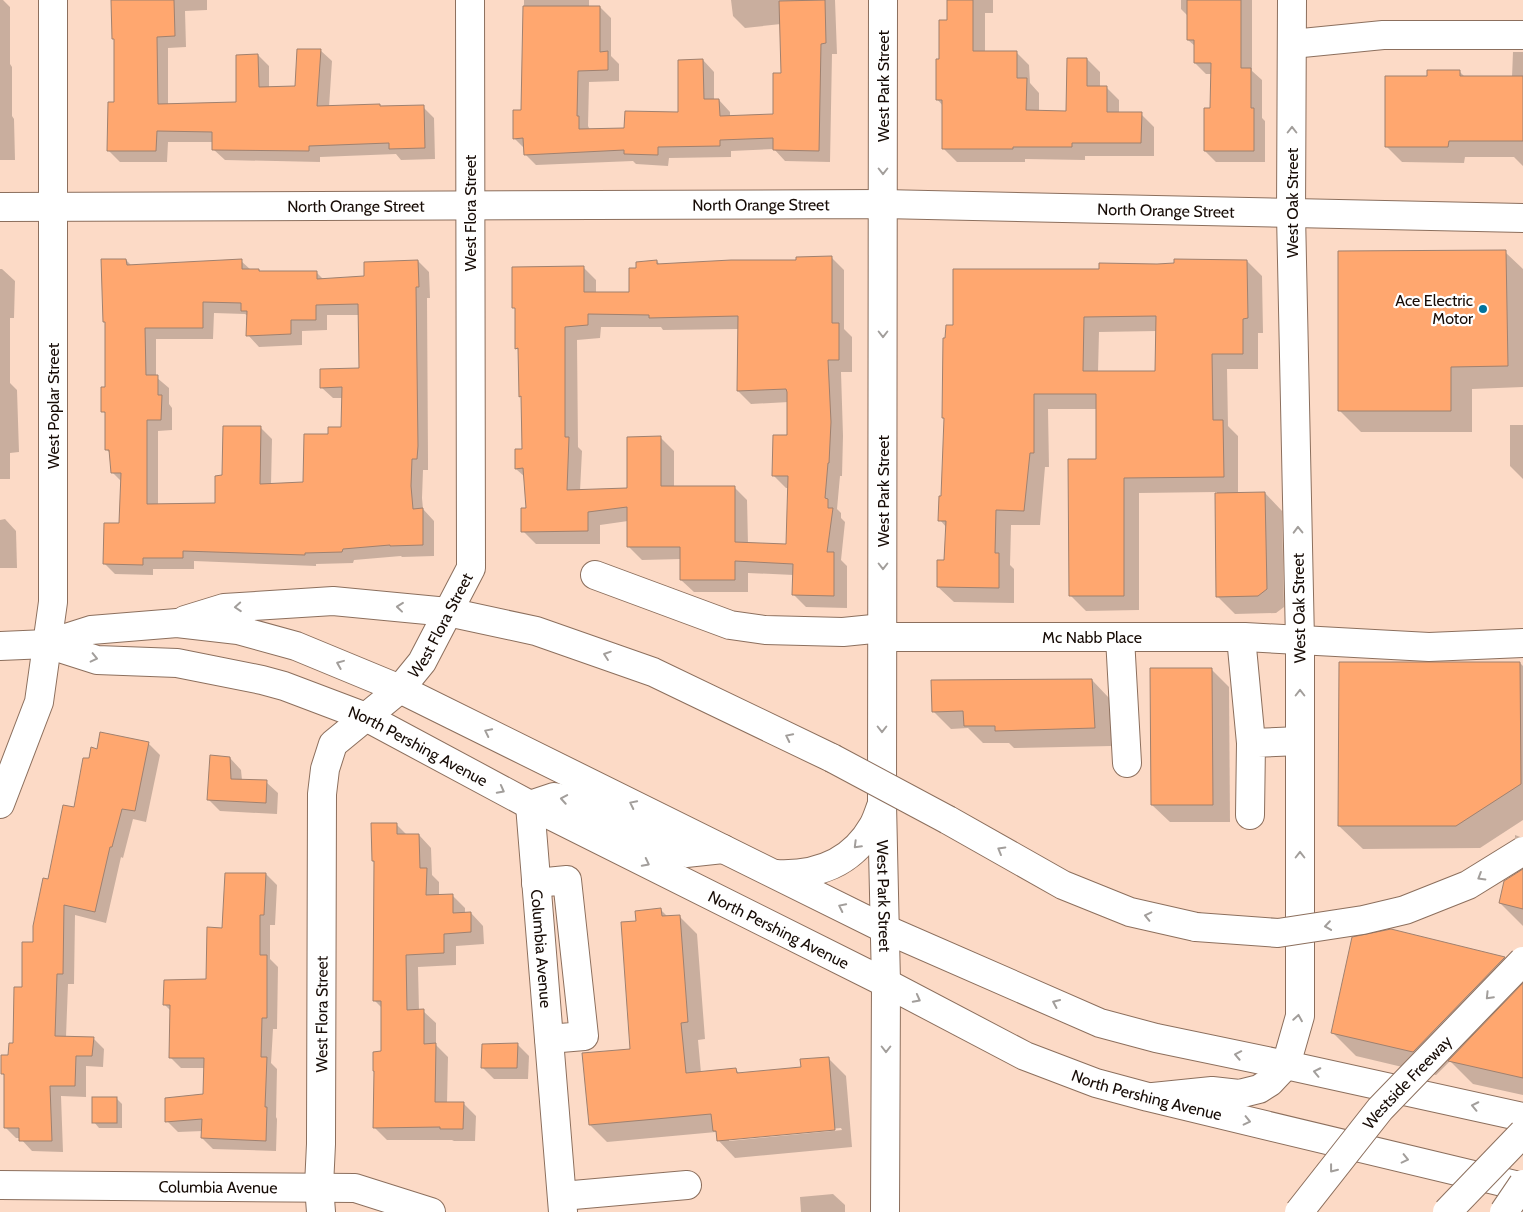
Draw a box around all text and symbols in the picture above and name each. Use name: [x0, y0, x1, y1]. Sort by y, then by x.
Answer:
street label: West Park Street: [874, 29, 893, 142]
one-way arrow: [1287, 126, 1297, 134]
street label: West Oak Street: [1283, 147, 1302, 258]
street label: West Flora Street: [461, 154, 480, 271]
one-way arrow: [878, 168, 888, 175]
street label: North Orange Street: [692, 195, 830, 214]
street label: North Orange Street: [287, 196, 425, 216]
street label: North Orange Street: [1097, 199, 1235, 221]
place label: Ace Electric Motor: [1395, 291, 1474, 328]
marker: Ace Electric Motor: [1477, 303, 1489, 315]
one-way arrow: [878, 330, 888, 338]
street label: West Poplar Street: [44, 342, 63, 469]
street label: West Park Street: [874, 434, 893, 547]
one-way arrow: [1293, 526, 1303, 534]
street label: West Oak Street: [1289, 552, 1309, 663]
one-way arrow: [878, 562, 888, 570]
street label: West Flora Street: [404, 569, 477, 681]
one-way arrow: [233, 601, 241, 612]
one-way arrow: [395, 602, 403, 613]
street label: Mc Nabb Place: [1042, 628, 1142, 647]
one-way arrow: [603, 651, 612, 661]
one-way arrow: [89, 652, 98, 663]
one-way arrow: [336, 660, 345, 670]
one-way arrow: [1295, 689, 1305, 696]
street label: North Pershing Avenue: [346, 702, 491, 790]
one-way arrow: [877, 725, 887, 733]
one-way arrow: [484, 728, 493, 738]
one-way arrow: [785, 733, 794, 743]
one-way arrow: [496, 783, 505, 793]
one-way arrow: [560, 795, 568, 805]
one-way arrow: [629, 800, 638, 810]
one-way arrow: [854, 839, 863, 848]
street label: West Park Street: [873, 840, 895, 953]
one-way arrow: [997, 846, 1006, 856]
one-way arrow: [1295, 851, 1305, 859]
one-way arrow: [641, 857, 650, 867]
one-way arrow: [1478, 870, 1487, 880]
street label: North Pershing Avenue: [705, 886, 852, 973]
street label: Columbia Avenue: [527, 888, 556, 1009]
one-way arrow: [838, 904, 847, 914]
one-way arrow: [1144, 911, 1153, 922]
one-way arrow: [1323, 920, 1332, 930]
street label: West Flora Street: [312, 955, 331, 1072]
one-way arrow: [1486, 991, 1495, 1000]
one-way arrow: [911, 993, 920, 1003]
one-way arrow: [1052, 999, 1061, 1010]
one-way arrow: [1293, 1013, 1303, 1022]
street label: Westside Freeway: [1358, 1031, 1455, 1133]
one-way arrow: [881, 1046, 891, 1053]
one-way arrow: [1234, 1050, 1243, 1061]
street label: North Pershing Avenue: [1069, 1065, 1224, 1124]
one-way arrow: [1312, 1067, 1321, 1077]
one-way arrow: [1471, 1101, 1480, 1112]
one-way arrow: [1242, 1115, 1251, 1126]
one-way arrow: [1400, 1153, 1409, 1164]
one-way arrow: [1330, 1163, 1339, 1172]
street label: Columbia Avenue: [158, 1177, 278, 1197]

